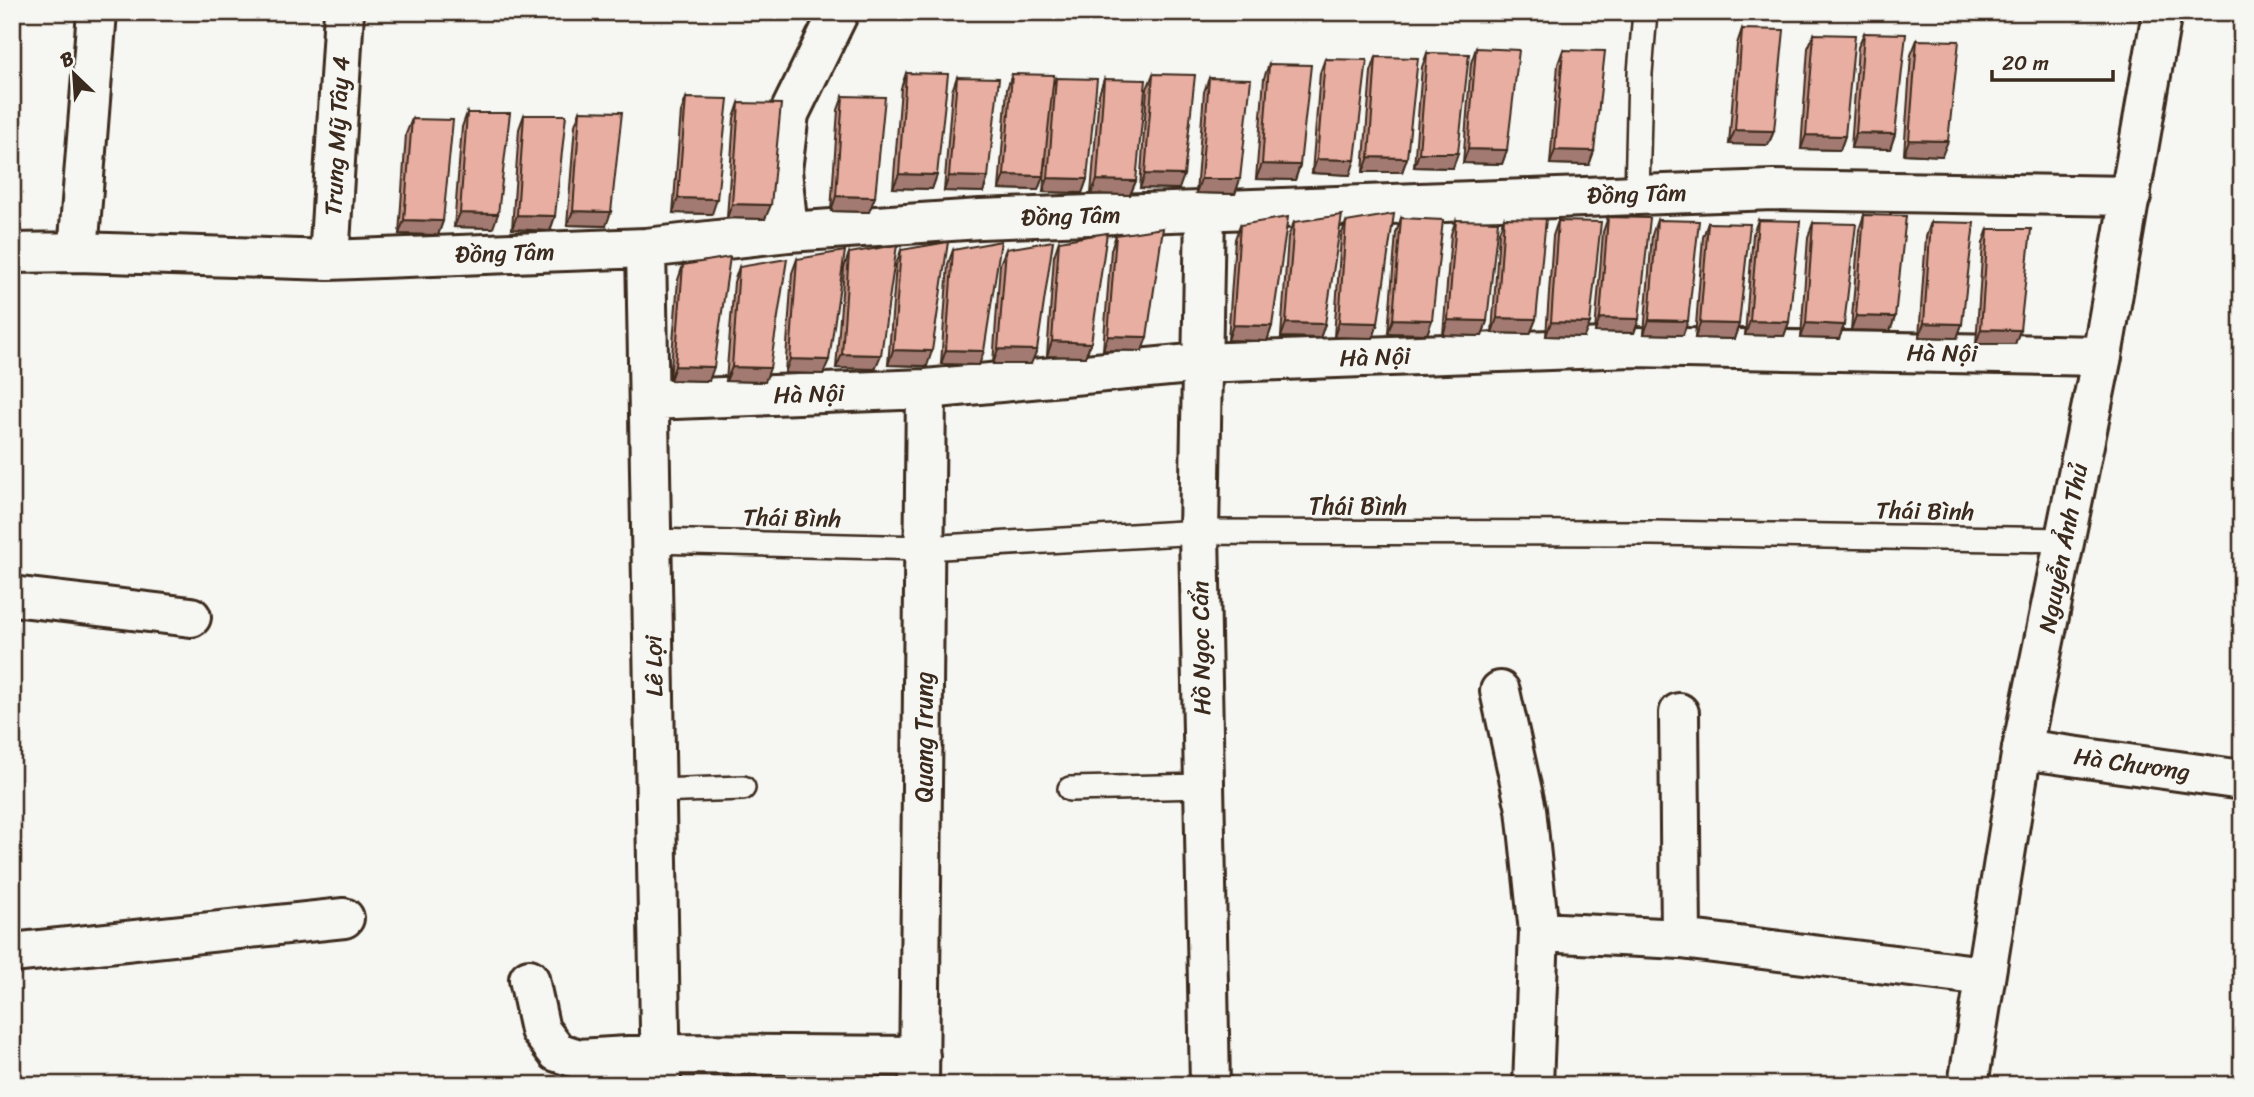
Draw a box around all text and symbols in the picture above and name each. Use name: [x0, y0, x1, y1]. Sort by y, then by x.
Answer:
north arrow: [38, 38, 108, 108]
scale bar: [1992, 38, 2112, 82]
text: B: [55, 42, 79, 77]
text: 20 m: [2002, 44, 2049, 82]
street label: Trung Mỹ Tây 4: [312, 55, 362, 217]
street label: Đồng Tâm: [1587, 171, 1687, 217]
street label: Đồng Tâm: [1021, 193, 1121, 239]
street label: Đồng Tâm: [455, 230, 555, 276]
street label: Hà Nội: [1906, 331, 1979, 375]
street label: Hà Nội: [1339, 335, 1413, 379]
street label: Hà Nội: [773, 372, 847, 416]
street label: Nguyễn Ảnh Thủ: [2026, 460, 2100, 636]
street label: Thái Bình: [1309, 485, 1407, 527]
street label: Thái Bình: [1875, 489, 1975, 533]
street label: Thái Bình: [742, 496, 842, 540]
street label: Hồ Ngọc Cẩn: [1179, 580, 1223, 716]
street label: Lê Lợi: [632, 634, 676, 697]
street label: Quang Trung: [903, 672, 945, 802]
street label: Hà Chương: [2071, 735, 2193, 793]

